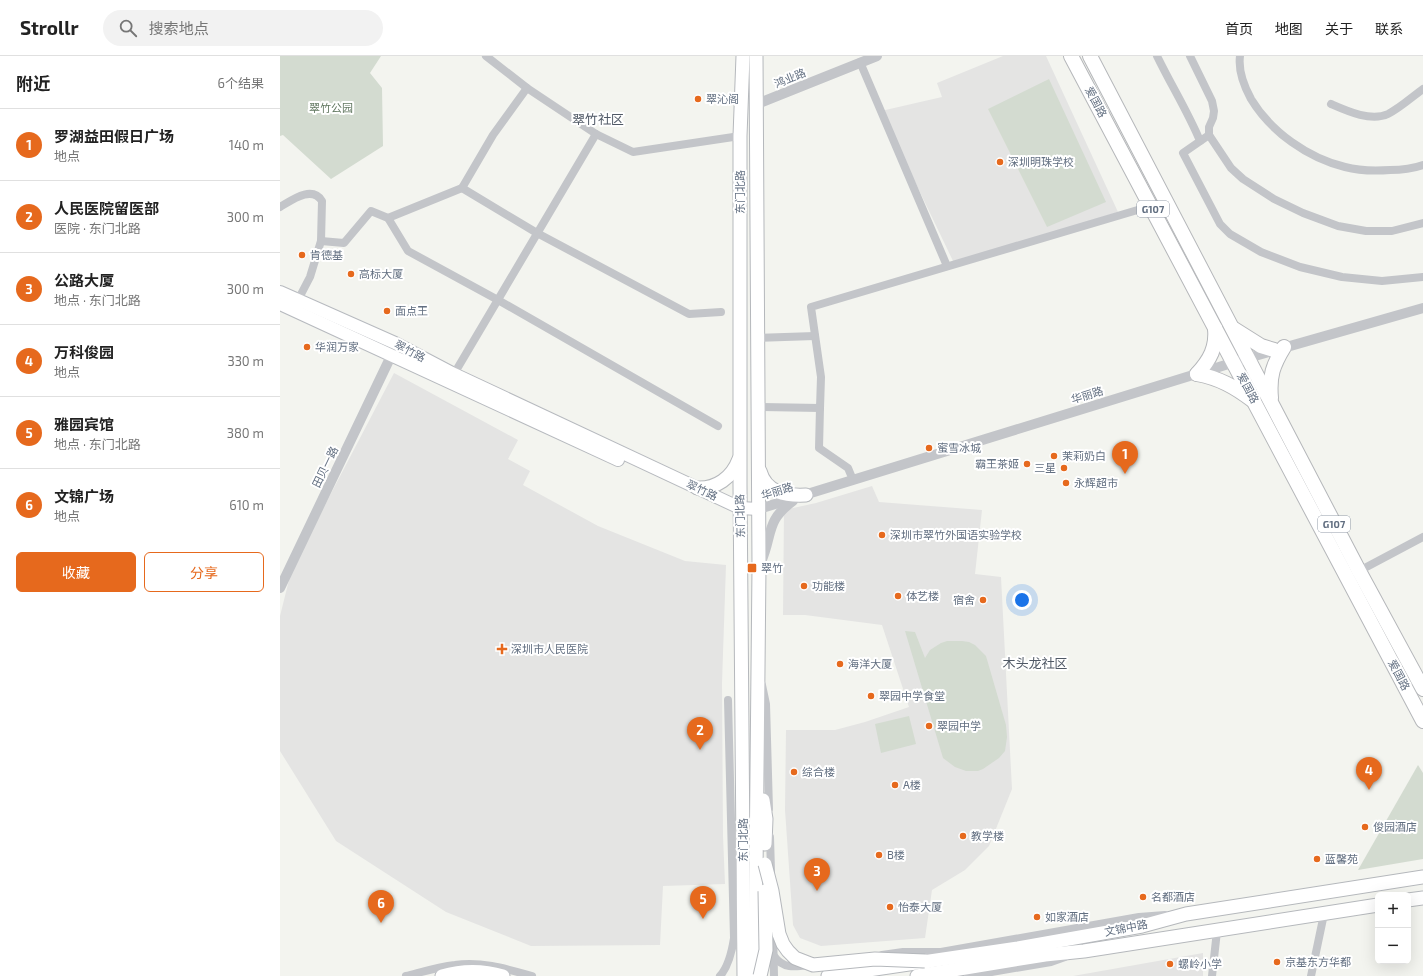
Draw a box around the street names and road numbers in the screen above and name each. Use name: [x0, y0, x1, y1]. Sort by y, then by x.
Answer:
street label: 鸿业路: [772, 65, 808, 90]
street label: 爱国路: [1083, 84, 1110, 119]
street label: 东门北路: [733, 170, 746, 214]
road number: G107: [1137, 201, 1169, 217]
street label: 翠竹路: [393, 337, 428, 364]
street label: 爱国路: [1235, 370, 1262, 405]
street label: 华丽路: [1069, 383, 1105, 406]
street label: 田贝一路: [309, 444, 340, 489]
street label: 翠竹路: [685, 477, 720, 502]
street label: 华丽路: [759, 479, 795, 502]
street label: 东门北路: [733, 494, 746, 538]
road number: G107: [1318, 516, 1350, 532]
street label: 爱国路: [1386, 657, 1413, 692]
street label: 东门北路: [736, 818, 749, 862]
street label: 文锦中路: [1103, 917, 1149, 938]

